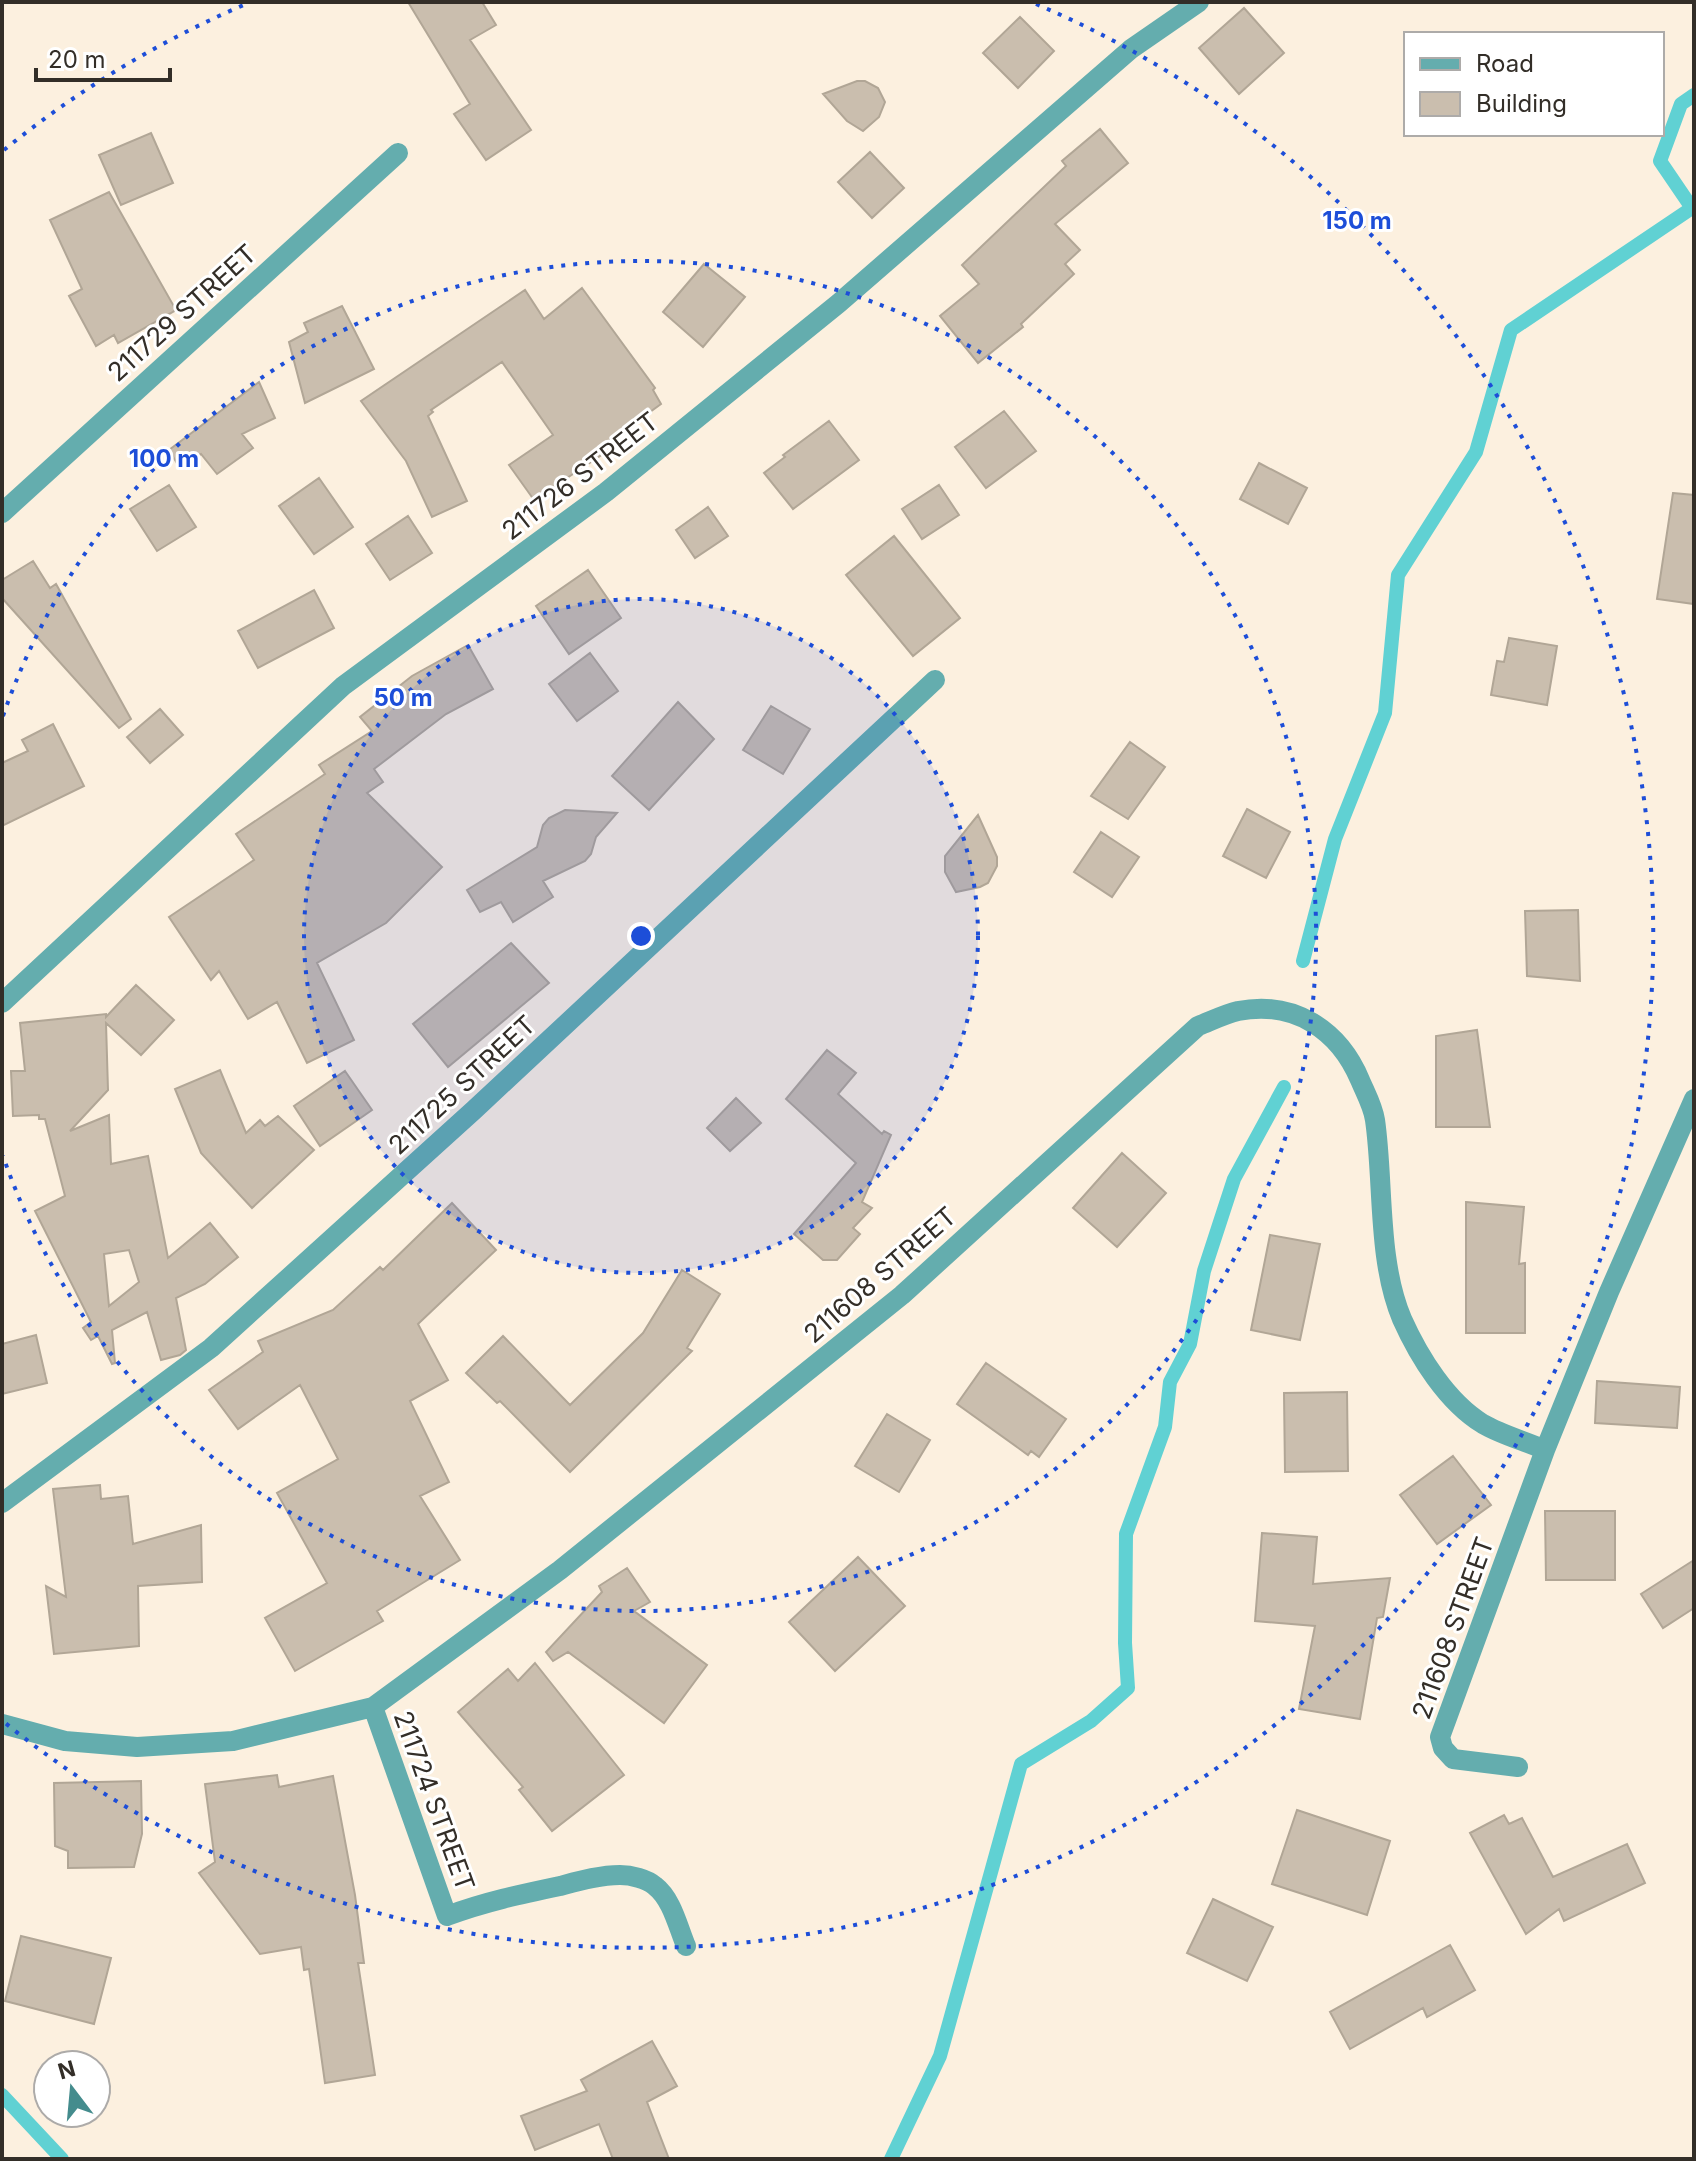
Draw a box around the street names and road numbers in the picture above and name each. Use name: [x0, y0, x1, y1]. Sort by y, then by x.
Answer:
street label: 211729 STREET: [101, 238, 262, 387]
street label: 211726 STREET: [496, 405, 664, 546]
street label: 211725 STREET: [382, 1009, 541, 1160]
street label: 211608 STREET: [797, 1200, 962, 1349]
street label: 211608 STREET: [1405, 1533, 1500, 1723]
street label: 211724 STREET: [387, 1706, 481, 1895]

